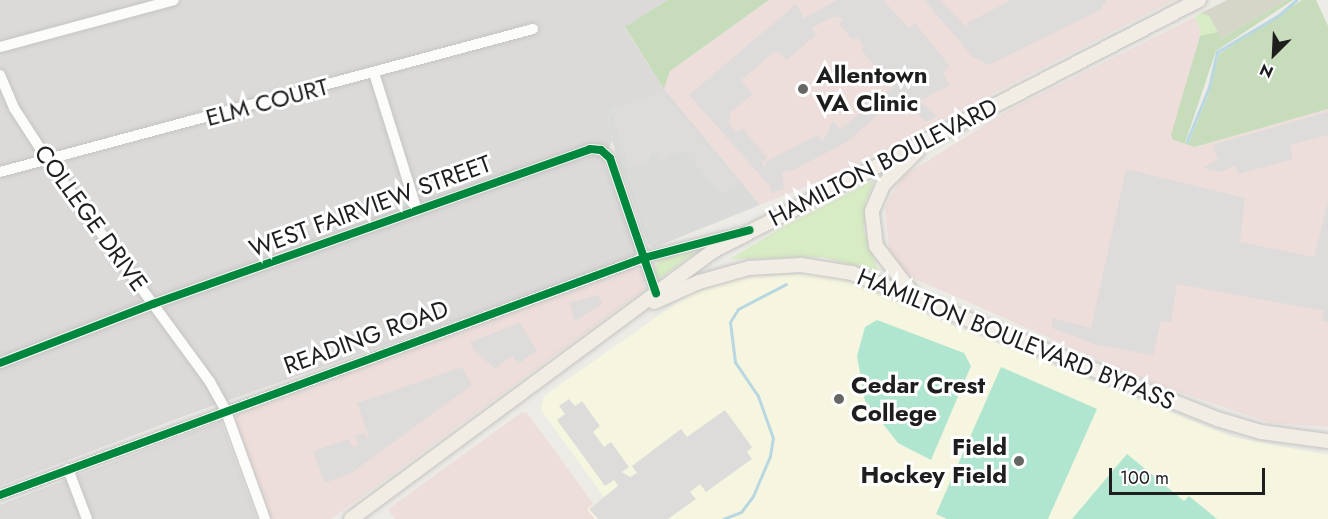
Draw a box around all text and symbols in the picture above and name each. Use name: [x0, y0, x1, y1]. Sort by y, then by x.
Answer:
north arrow: [1244, 24, 1304, 84]
text: N: [1256, 58, 1277, 84]
place label: Allentown VA Clinic: [816, 61, 928, 117]
street label: ELM COURT: [203, 72, 331, 132]
marker: Allentown VA Clinic: [794, 80, 812, 98]
street label: HAMILTON BOULEVARD: [764, 92, 1002, 232]
street label: COLLEGE DRIVE: [28, 139, 154, 297]
street label: WEST FAIRVIEW STREET: [245, 149, 495, 263]
street label: HAMILTON BOULEVARD BYPASS: [853, 262, 1179, 416]
street label: READING ROAD: [280, 294, 452, 380]
place label: Cedar Crest College: [851, 371, 985, 427]
marker: Cedar Crest College: [832, 392, 846, 406]
place label: Field Hockey Field: [861, 433, 1007, 489]
marker: Field Hockey Field: [1012, 454, 1026, 468]
scale bar: [1112, 456, 1268, 494]
text: 100 m: [1120, 465, 1169, 491]

